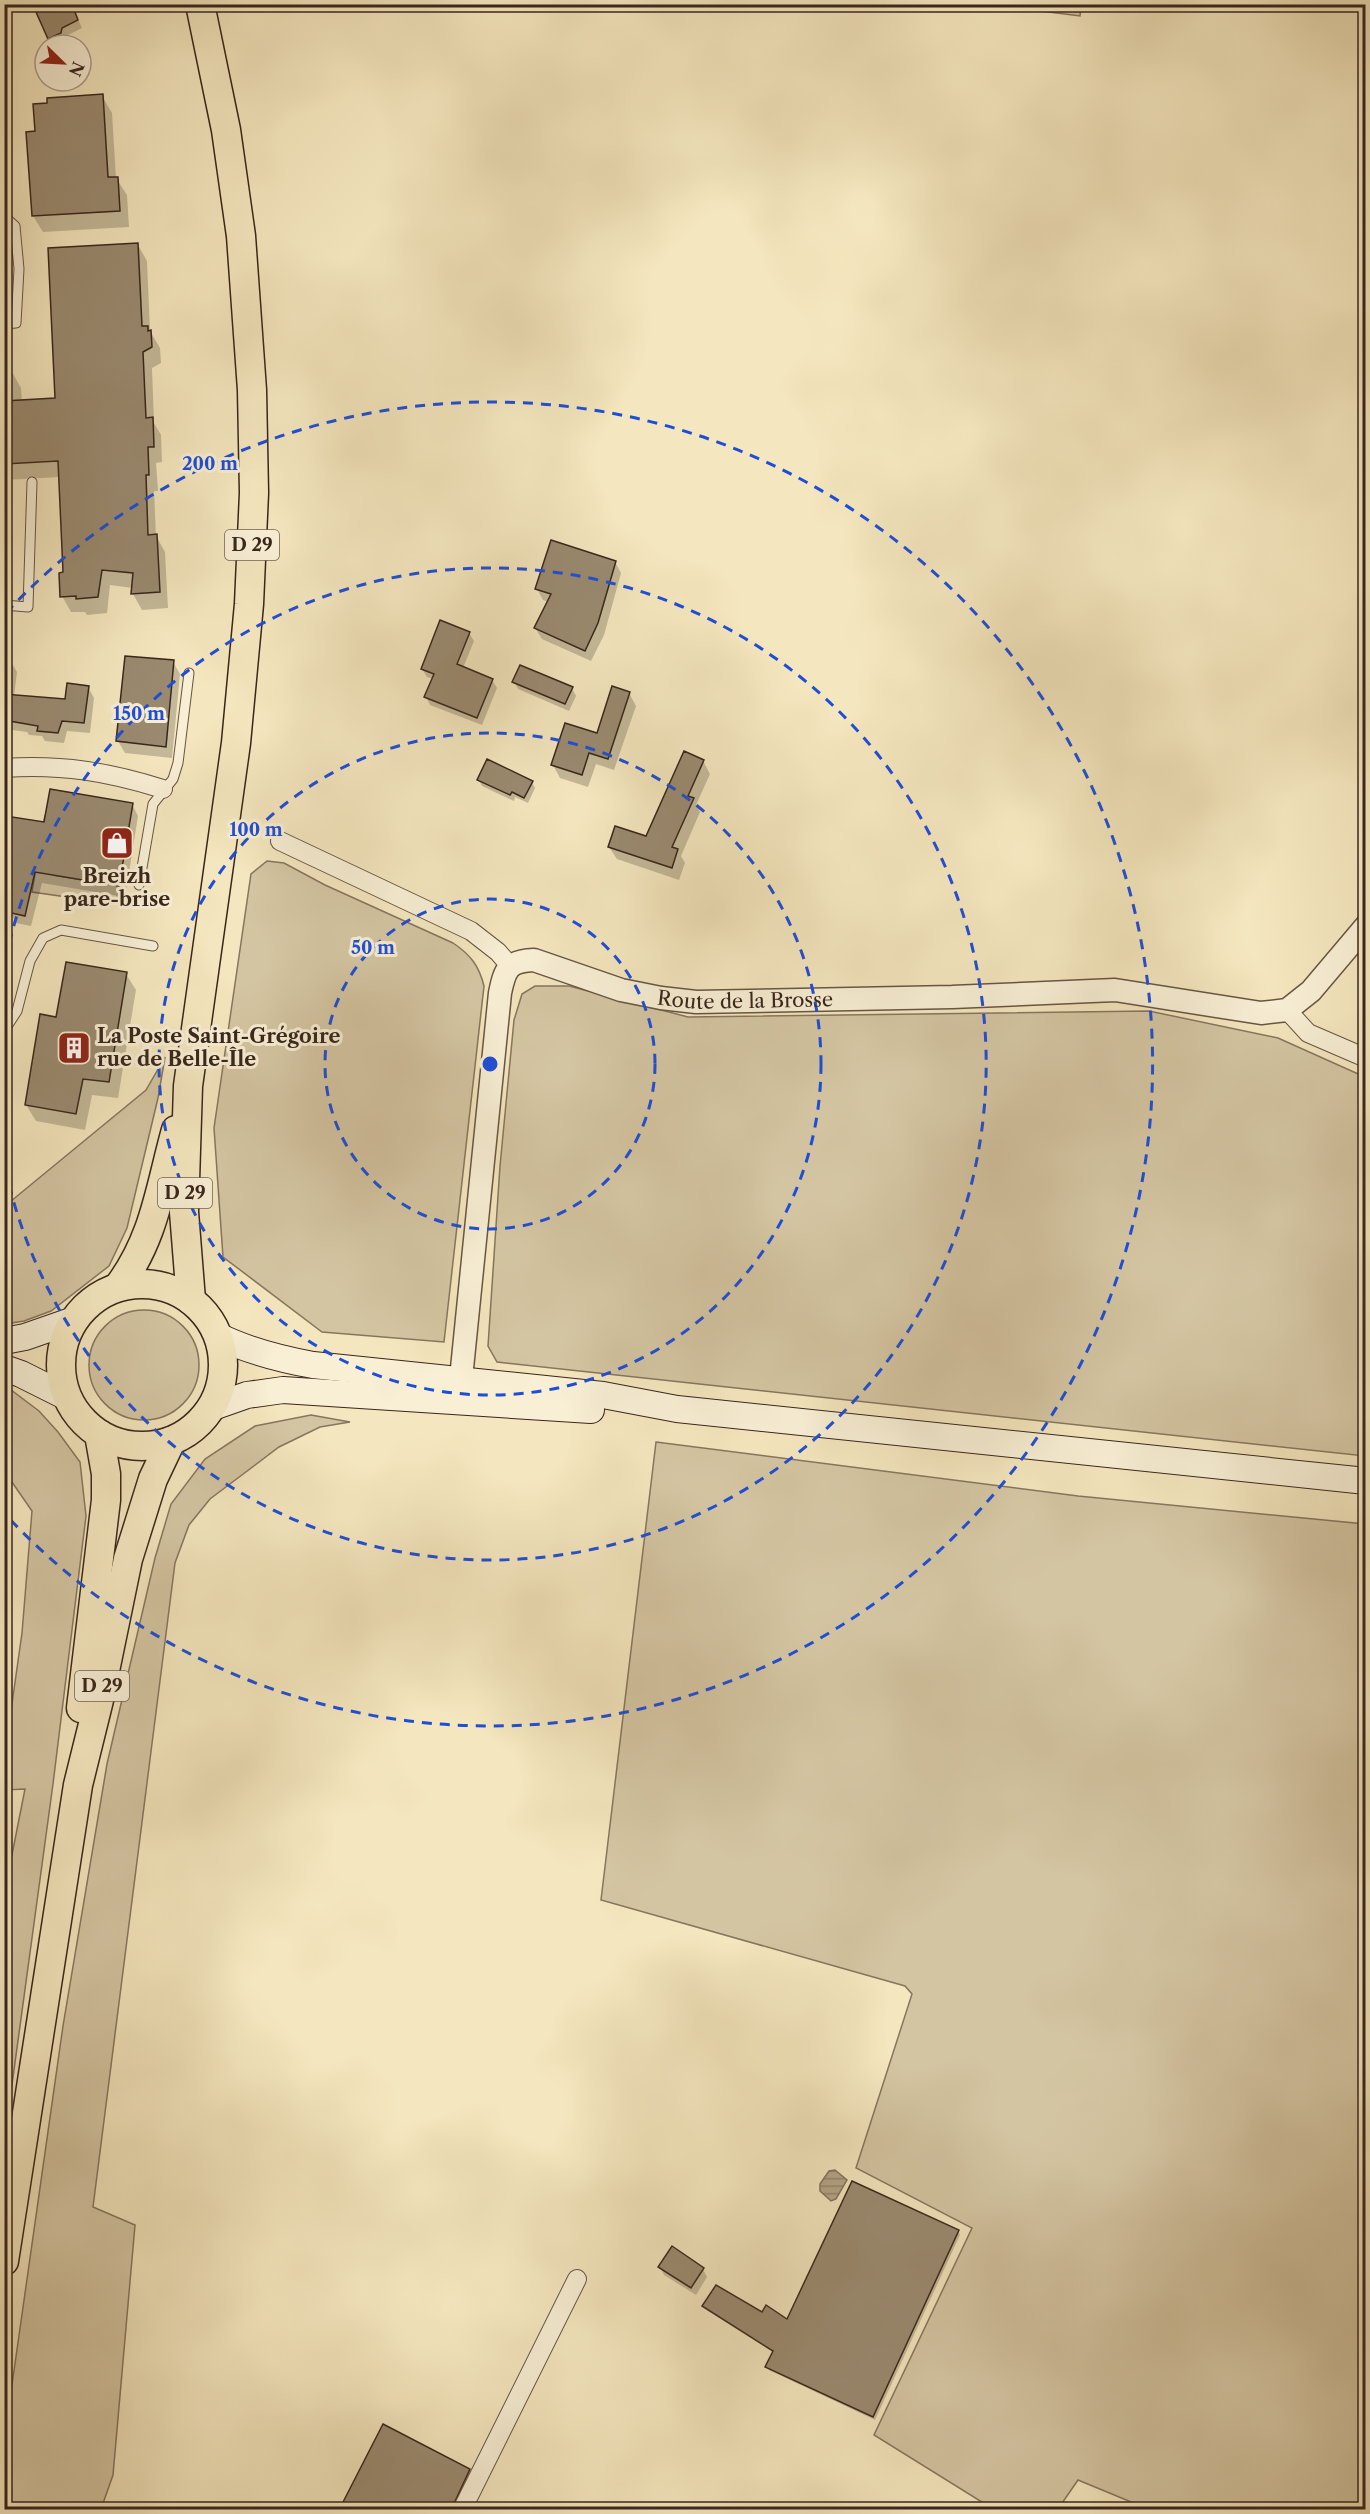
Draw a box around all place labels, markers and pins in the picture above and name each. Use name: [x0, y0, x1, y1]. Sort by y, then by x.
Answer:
shop icon: Breizh pare-brise: [99, 825, 135, 861]
place label: Breizh pare-brise: [64, 864, 170, 911]
place label: La Poste Saint-Grégoire rue de Belle-Île: [97, 1024, 340, 1071]
building icon: La Poste Saint-Grégoire rue de Belle-Île: [56, 1030, 92, 1066]
centre of rings: [480, 1054, 500, 1074]

